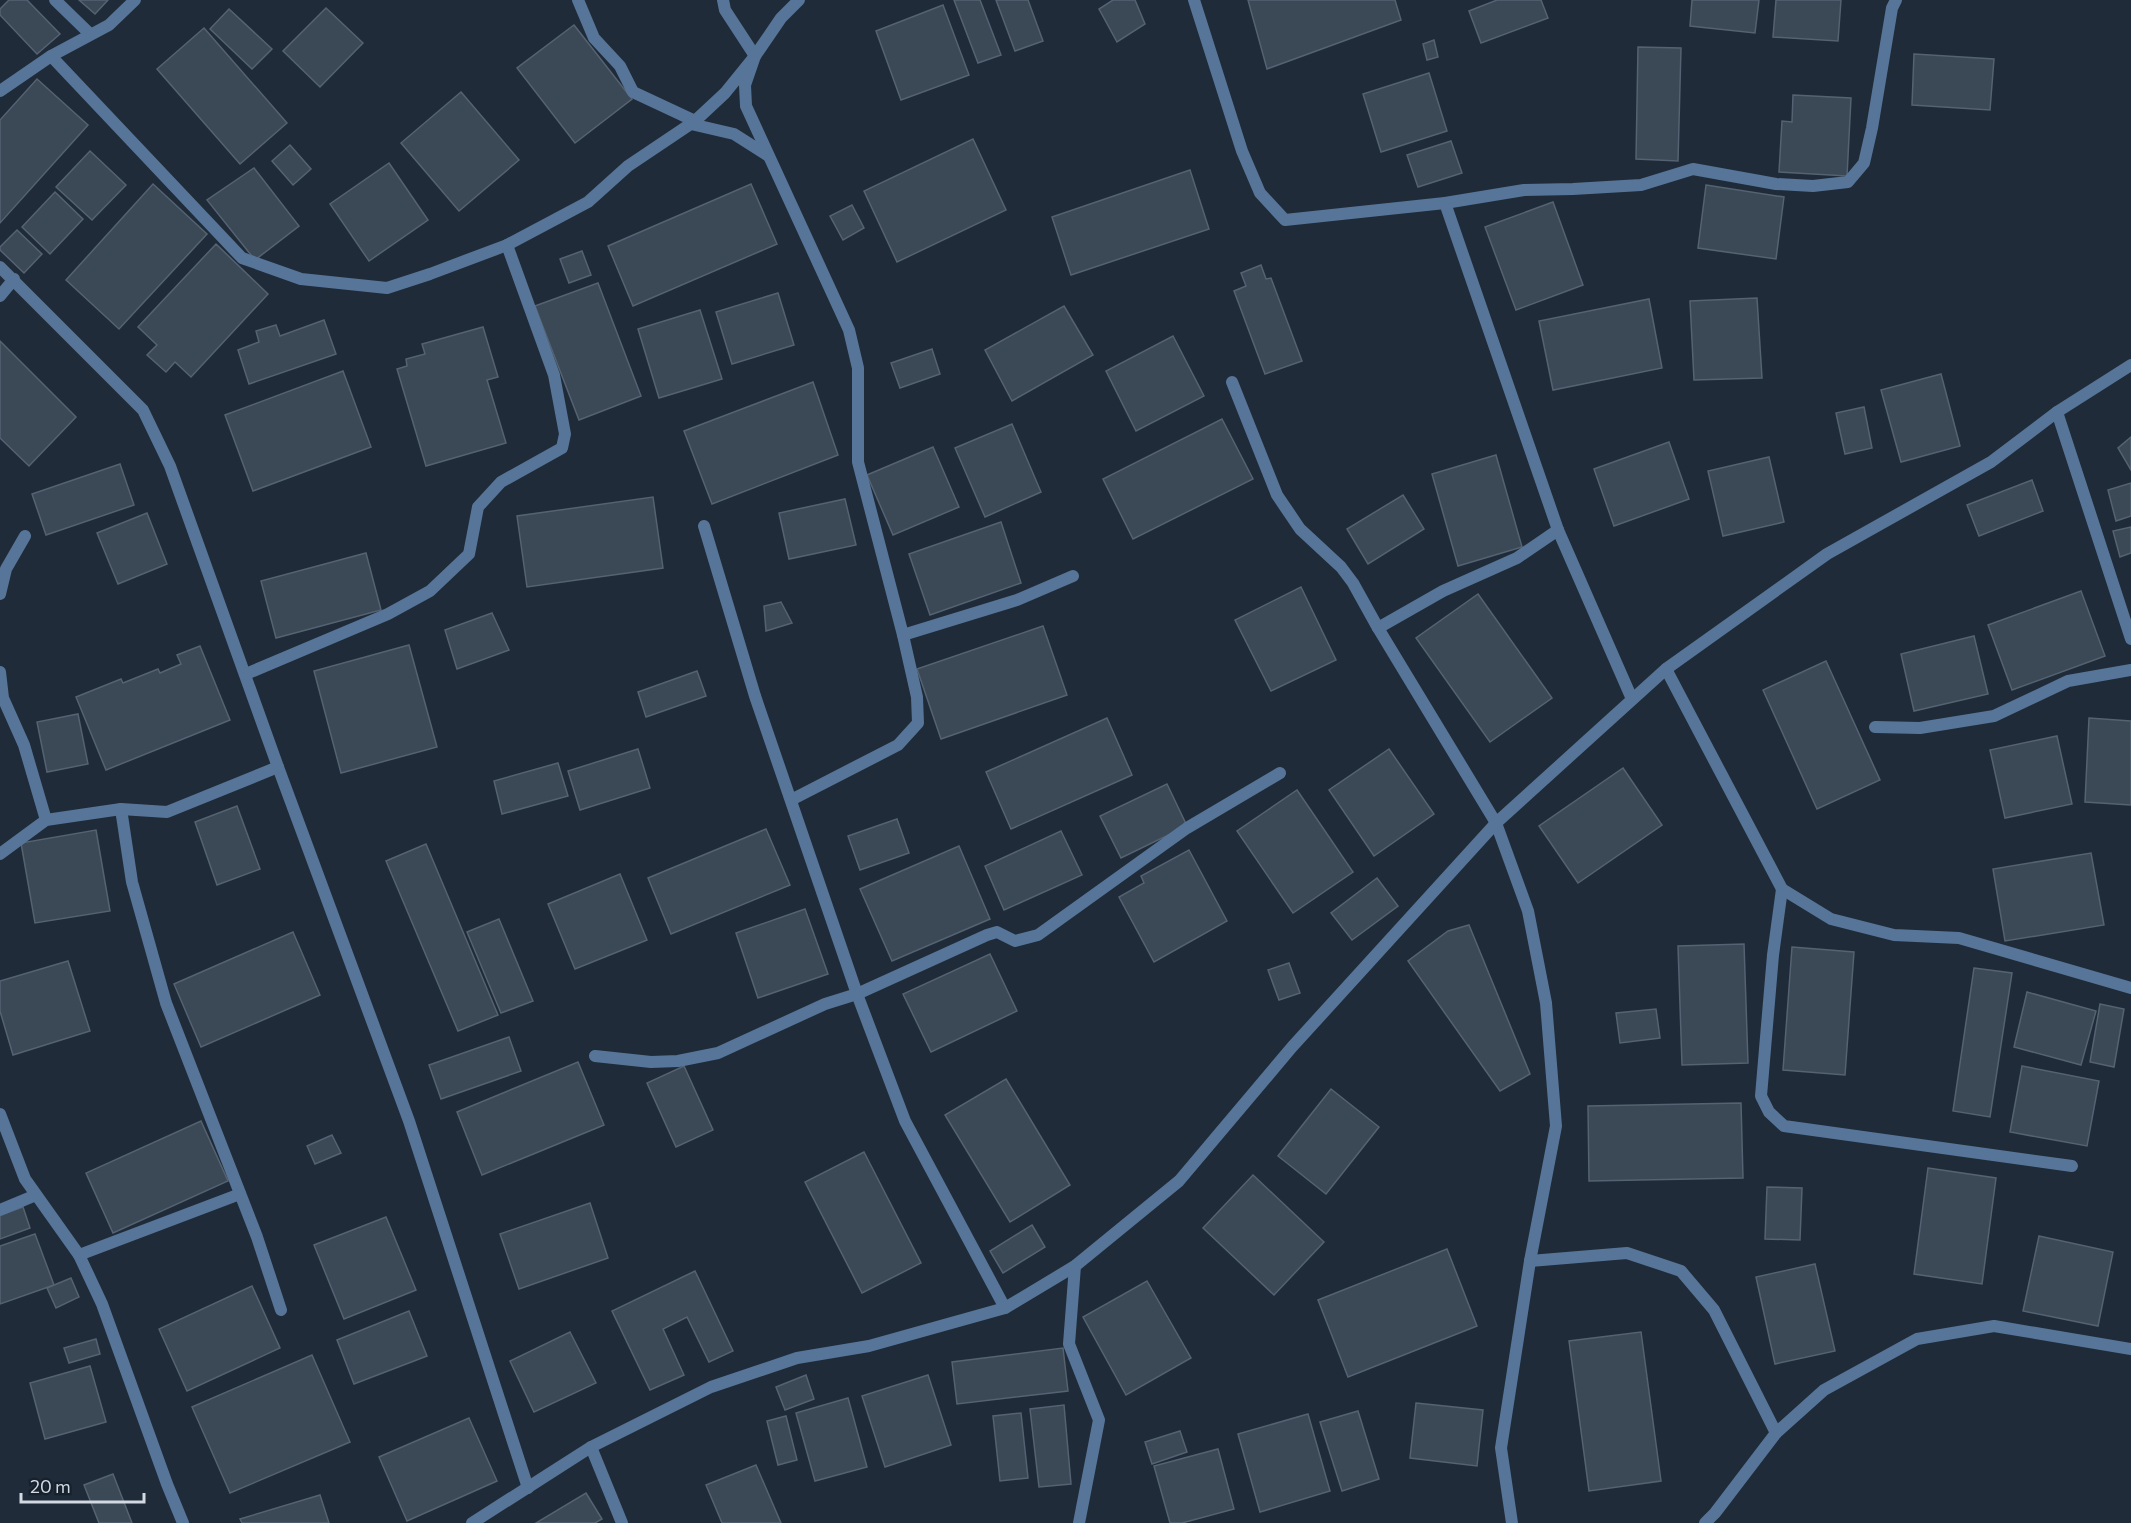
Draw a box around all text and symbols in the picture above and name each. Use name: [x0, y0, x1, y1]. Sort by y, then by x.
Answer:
scale bar: [21, 1466, 144, 1504]
text: 20 m: [30, 1475, 71, 1497]

